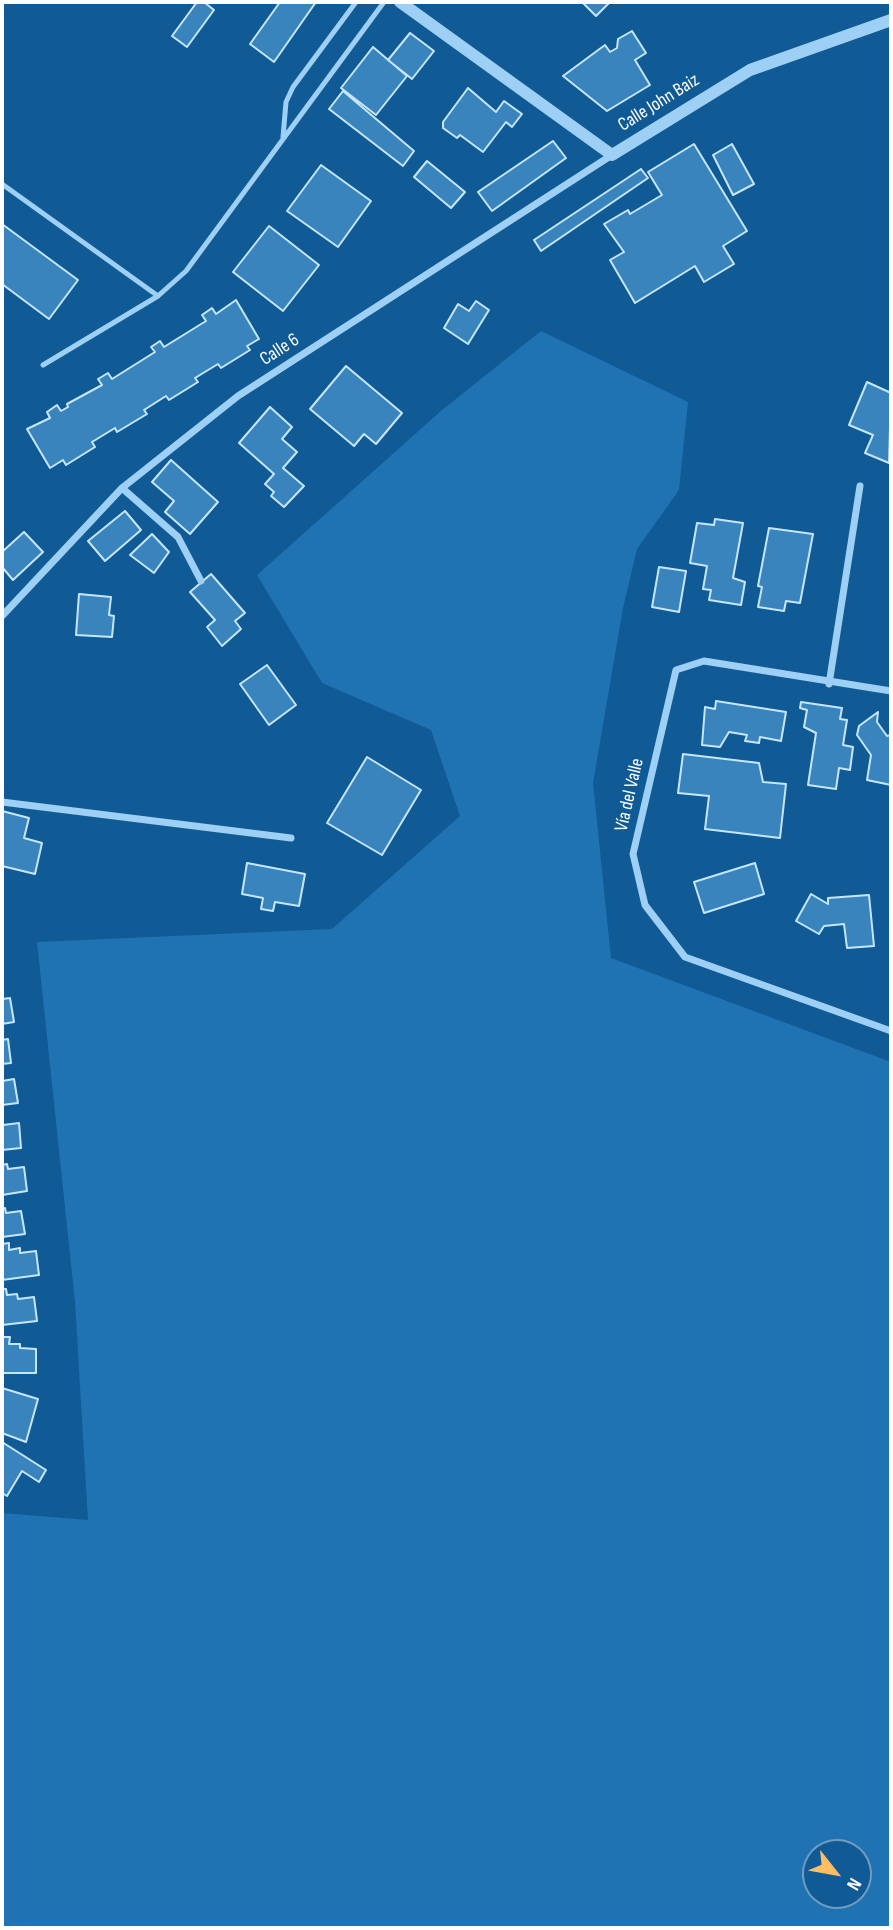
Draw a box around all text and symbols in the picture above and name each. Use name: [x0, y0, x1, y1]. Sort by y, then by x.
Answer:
street label: Calle John Baiz: [614, 69, 704, 137]
street label: Calle 6: [256, 329, 304, 371]
street label: Vía del Valle: [611, 756, 649, 834]
north arrow: [802, 1839, 872, 1909]
text: N: [841, 1874, 866, 1894]

